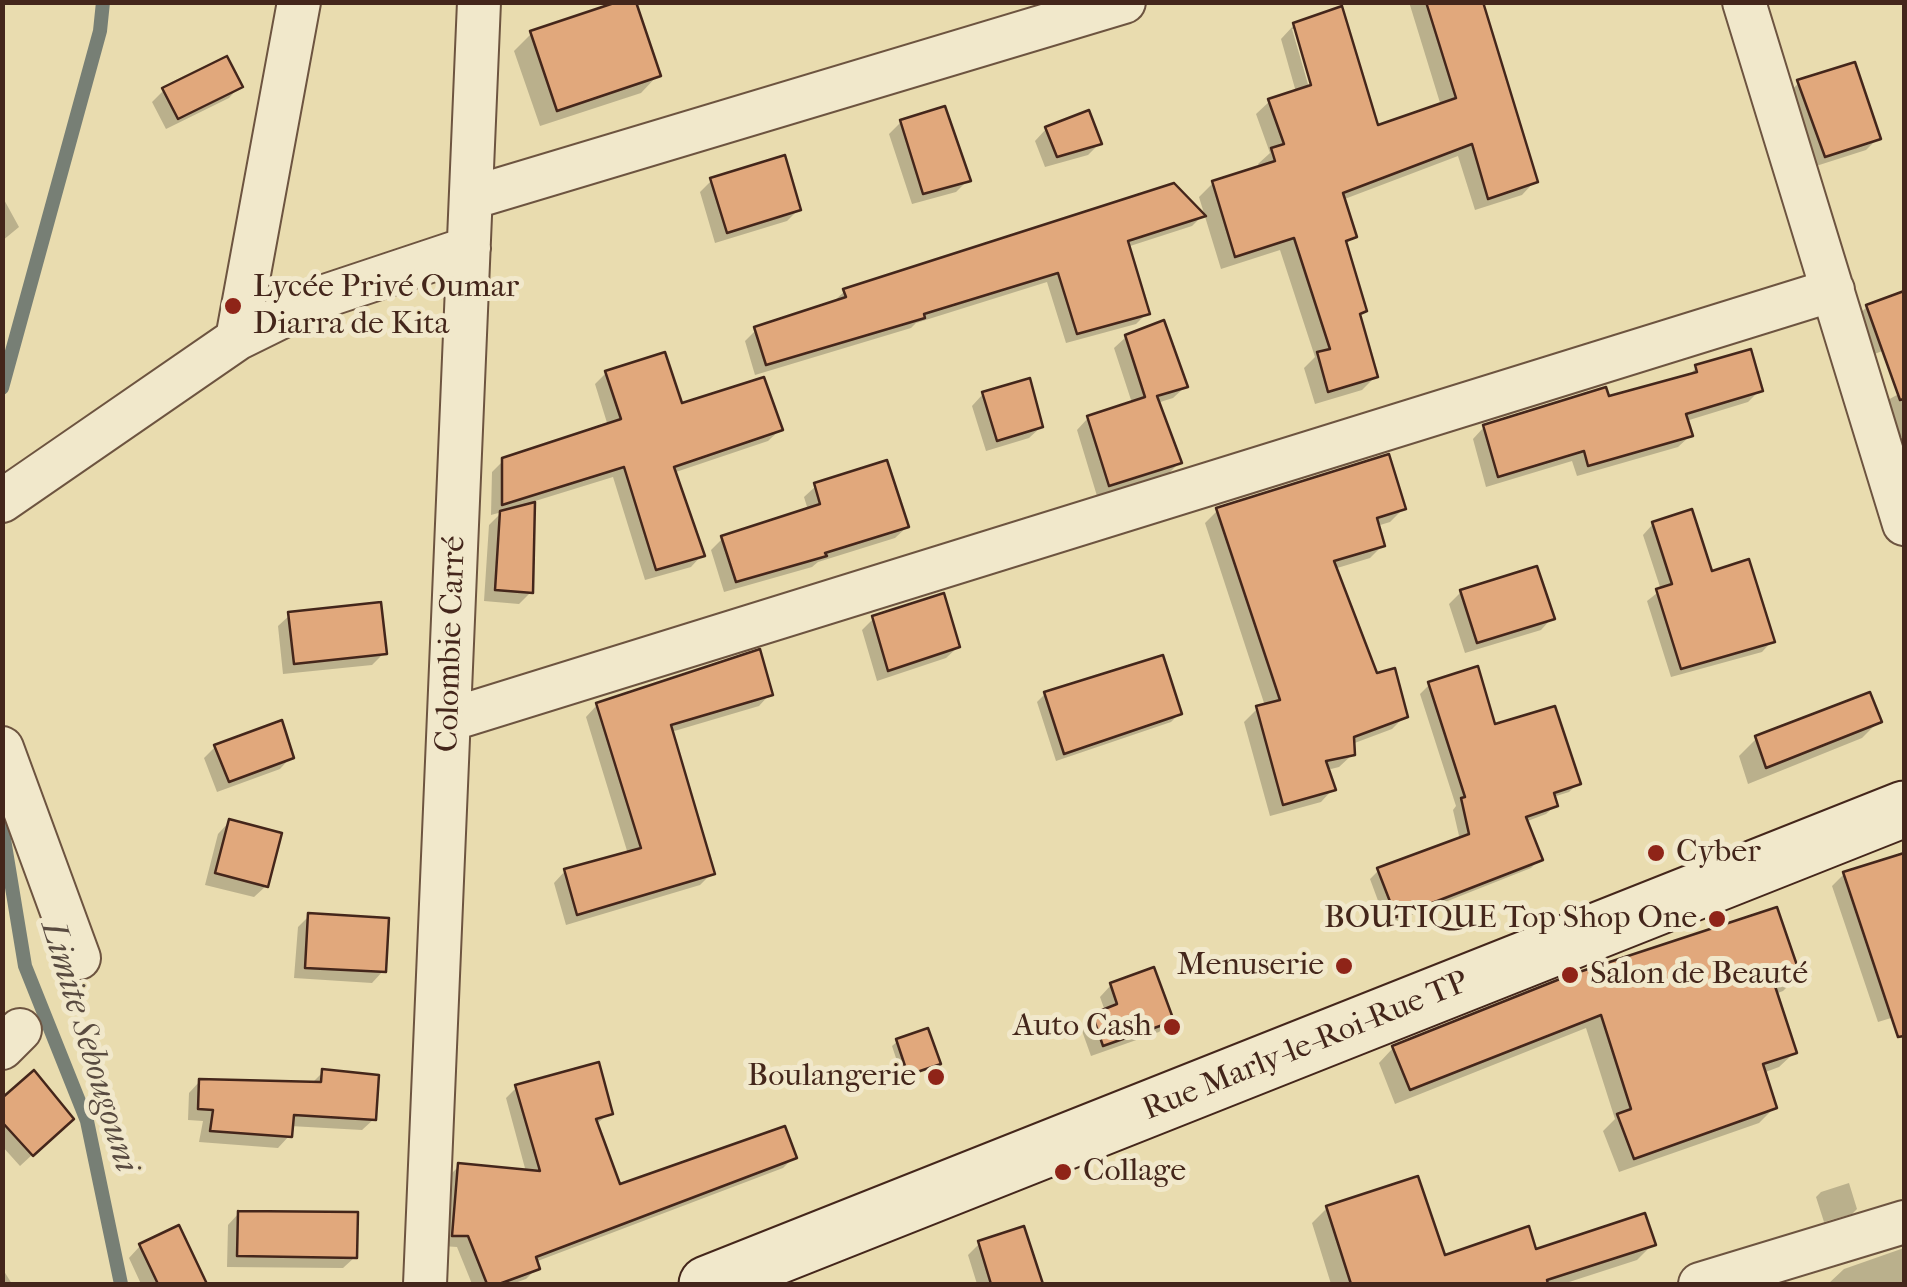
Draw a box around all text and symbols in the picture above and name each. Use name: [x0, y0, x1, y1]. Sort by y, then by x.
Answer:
place label: Lycée Privé Oumar Diarra de Kita: [253, 269, 519, 344]
marker: Lycée Privé Oumar Diarra de Kita: [222, 295, 244, 317]
street label: Colombie Carré: [429, 535, 475, 753]
place label: Cyber: [1676, 834, 1761, 872]
marker: Cyber: [1645, 842, 1667, 864]
place label: BOUTIQUE Top Shop One: [1324, 900, 1697, 938]
marker: BOUTIQUE Top Shop One: [1706, 908, 1728, 930]
water label: Limite Sebougouni: [30, 916, 146, 1178]
place label: Menuserie: [1177, 947, 1324, 985]
marker: Menuserie: [1333, 955, 1355, 977]
place label: Salon de Beauté: [1590, 956, 1808, 994]
street label: Rue Marly-le-Roi-Rue TP: [1138, 964, 1474, 1130]
marker: Salon de Beauté: [1559, 964, 1581, 986]
place label: Auto Cash: [1013, 1008, 1152, 1046]
marker: Auto Cash: [1161, 1016, 1183, 1038]
place label: Boulangerie: [747, 1058, 916, 1096]
marker: Boulangerie: [925, 1066, 947, 1088]
place label: Collage: [1083, 1153, 1186, 1191]
marker: Collage: [1052, 1161, 1074, 1183]

